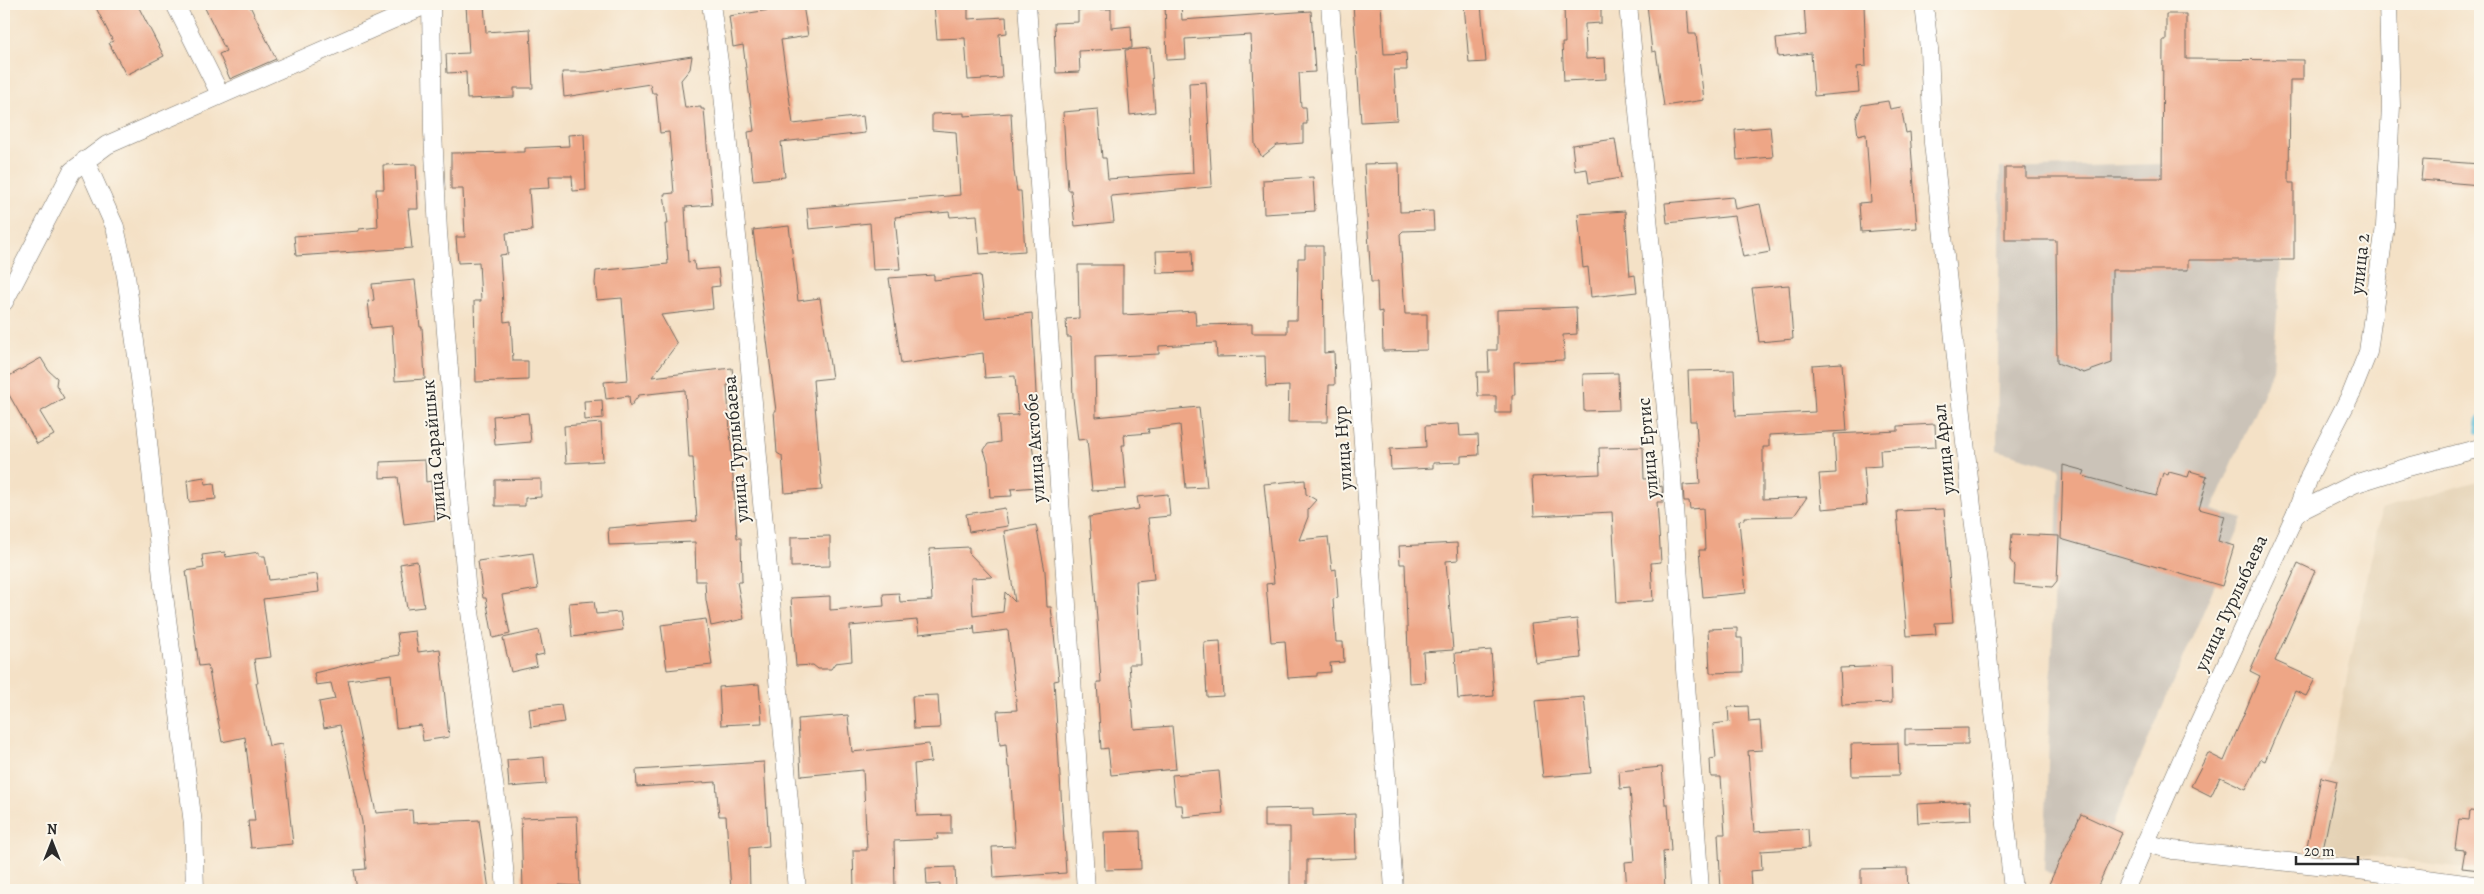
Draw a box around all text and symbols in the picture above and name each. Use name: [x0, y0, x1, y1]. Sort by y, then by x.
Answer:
street label: улица 2: [2344, 232, 2376, 297]
street label: улица Турлыбаева: [717, 374, 755, 525]
street label: улица Сарайшык: [415, 379, 453, 522]
street label: улица Актобе: [1018, 392, 1052, 505]
street label: улица Ертис: [1631, 396, 1665, 501]
street label: улица Арал: [1926, 402, 1962, 497]
street label: улица Нур: [1327, 405, 1359, 492]
street label: улица Турлыбаева: [2188, 530, 2274, 676]
north arrow: [28, 816, 78, 866]
text: N: [47, 820, 57, 839]
scale bar: [2296, 834, 2359, 866]
text: 20 m: [2304, 841, 2335, 861]

